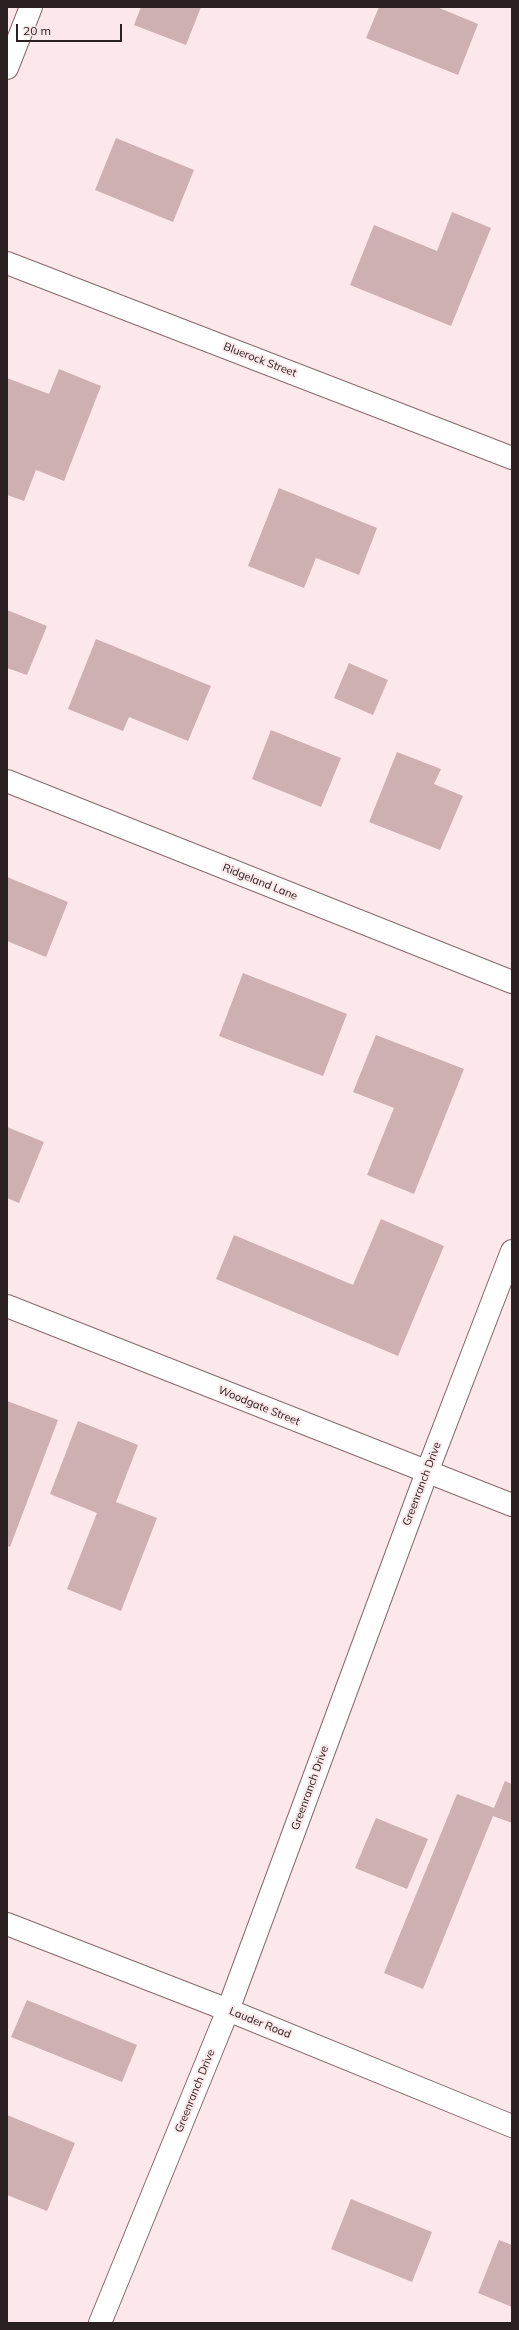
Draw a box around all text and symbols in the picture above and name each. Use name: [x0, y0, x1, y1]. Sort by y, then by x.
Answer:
scale bar: [18, 16, 124, 42]
text: 20 m: [23, 23, 51, 38]
street label: Bluerock Street: [222, 340, 298, 380]
street label: Ridgeland Lane: [221, 861, 299, 903]
street label: Woodgate Street: [216, 1384, 302, 1428]
street label: Greenranch Drive: [400, 1440, 444, 1528]
street label: Greenranch Drive: [289, 1744, 331, 1832]
street label: Lauder Road: [227, 2005, 293, 2041]
street label: Greenranch Drive: [172, 2047, 218, 2135]

